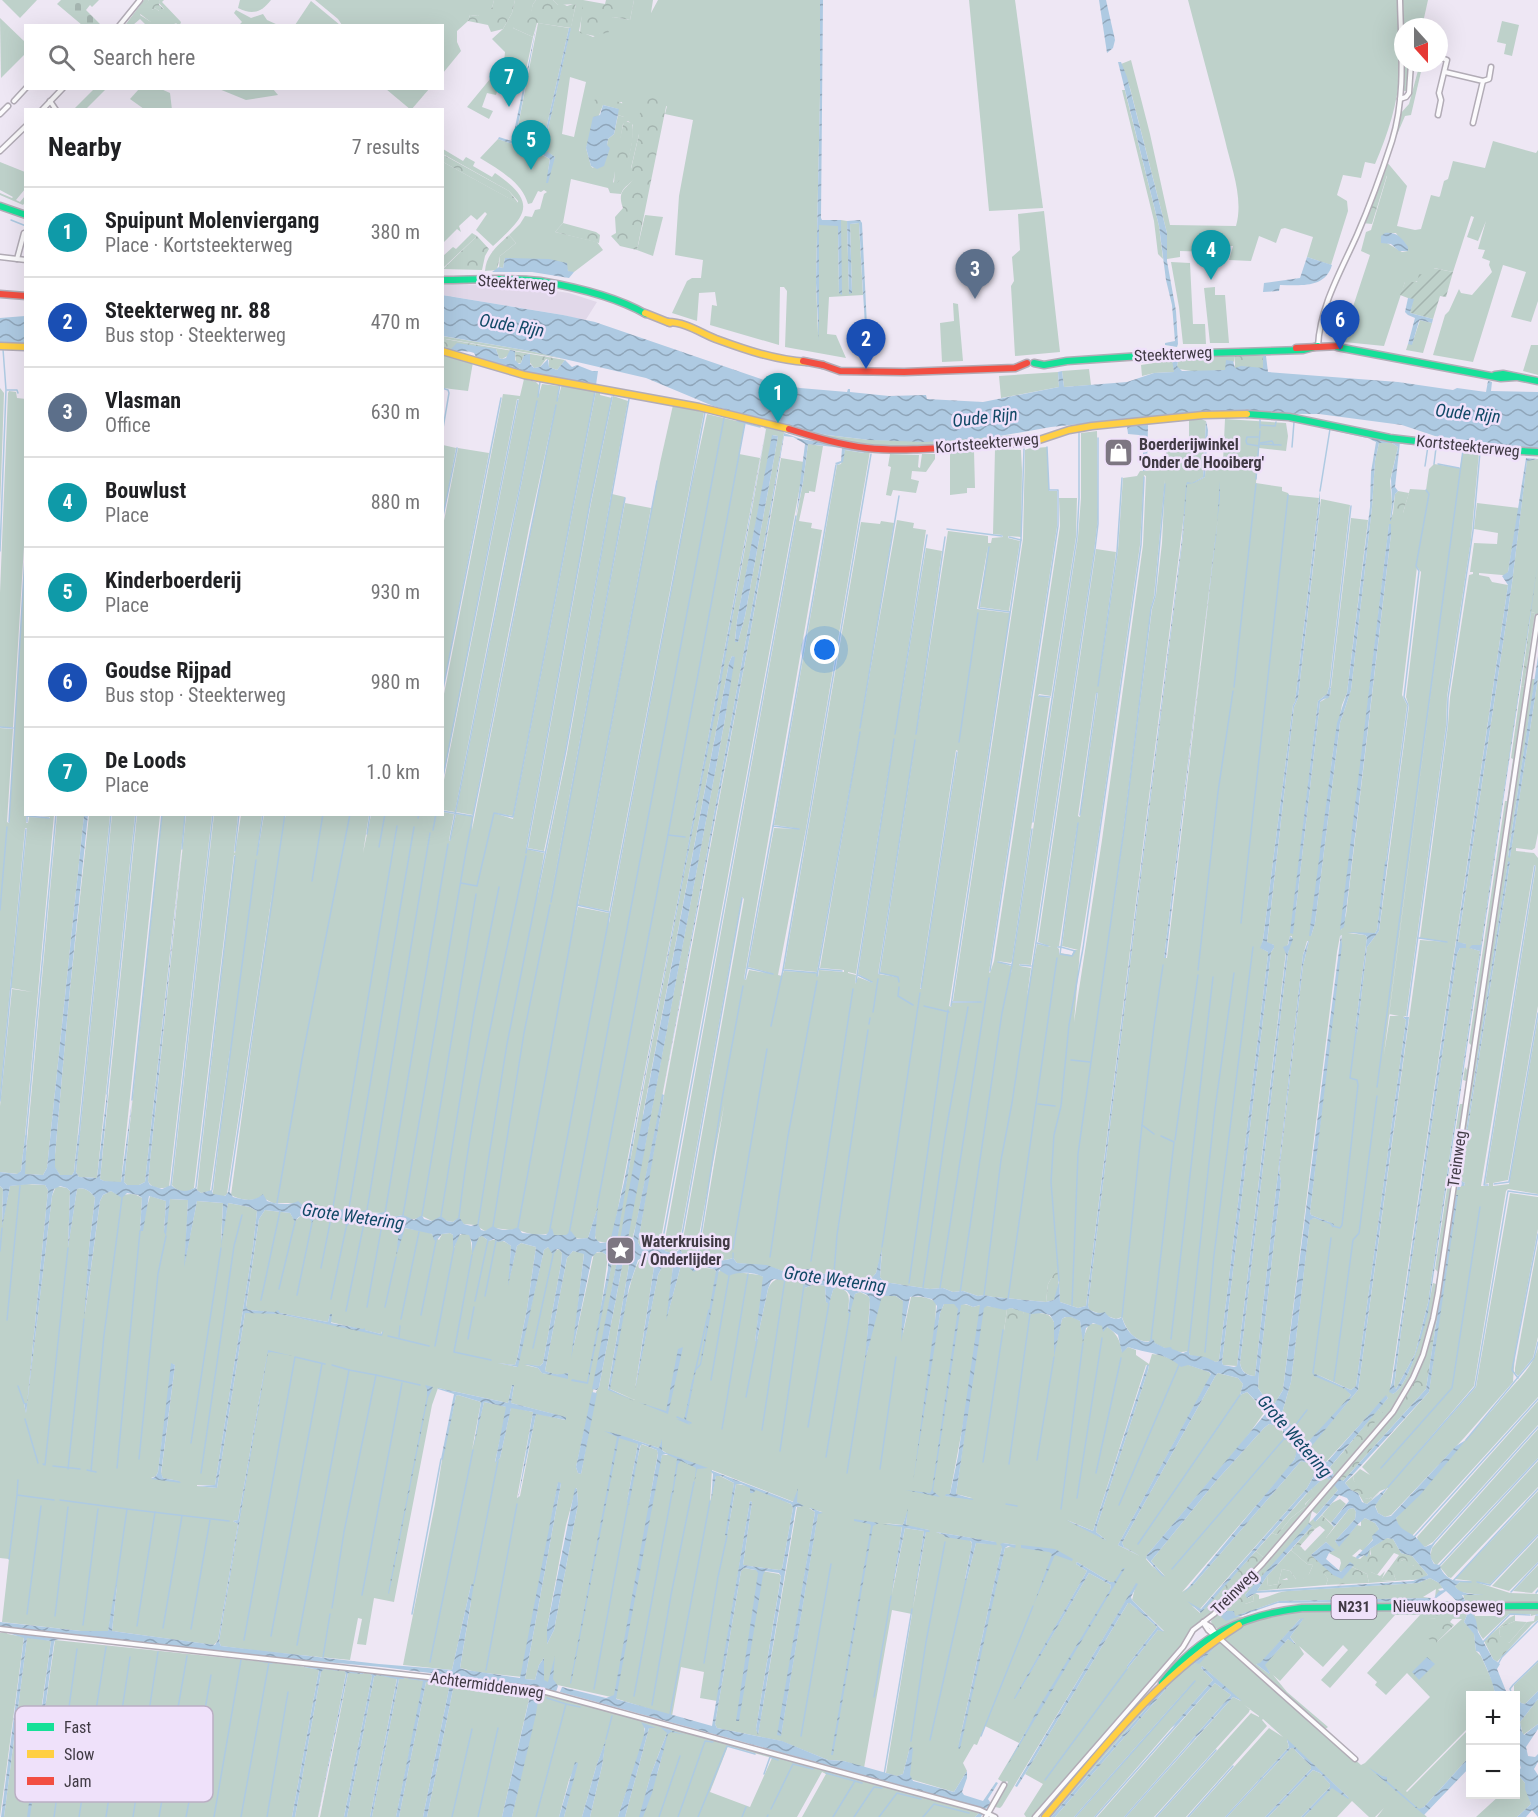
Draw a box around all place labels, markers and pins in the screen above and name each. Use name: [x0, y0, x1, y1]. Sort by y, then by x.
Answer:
pin: 7: [490, 57, 528, 107]
pin: 5: [512, 120, 550, 170]
pin: 4: [1192, 230, 1230, 280]
pin: 3: [956, 250, 994, 299]
pin: 6: [1320, 300, 1360, 350]
pin: 2: [846, 320, 886, 369]
pin: 1: [758, 374, 798, 423]
place label: Boerderijwinkel 'Onder de Hooiberg': [1139, 435, 1265, 472]
shop icon: Boerderijwinkel 'Onder de Hooiberg': [1102, 437, 1134, 469]
place label: Waterkruising / Onderlijder: [640, 1232, 730, 1269]
place icon: Waterkruising / Onderlijder: [604, 1234, 636, 1266]

